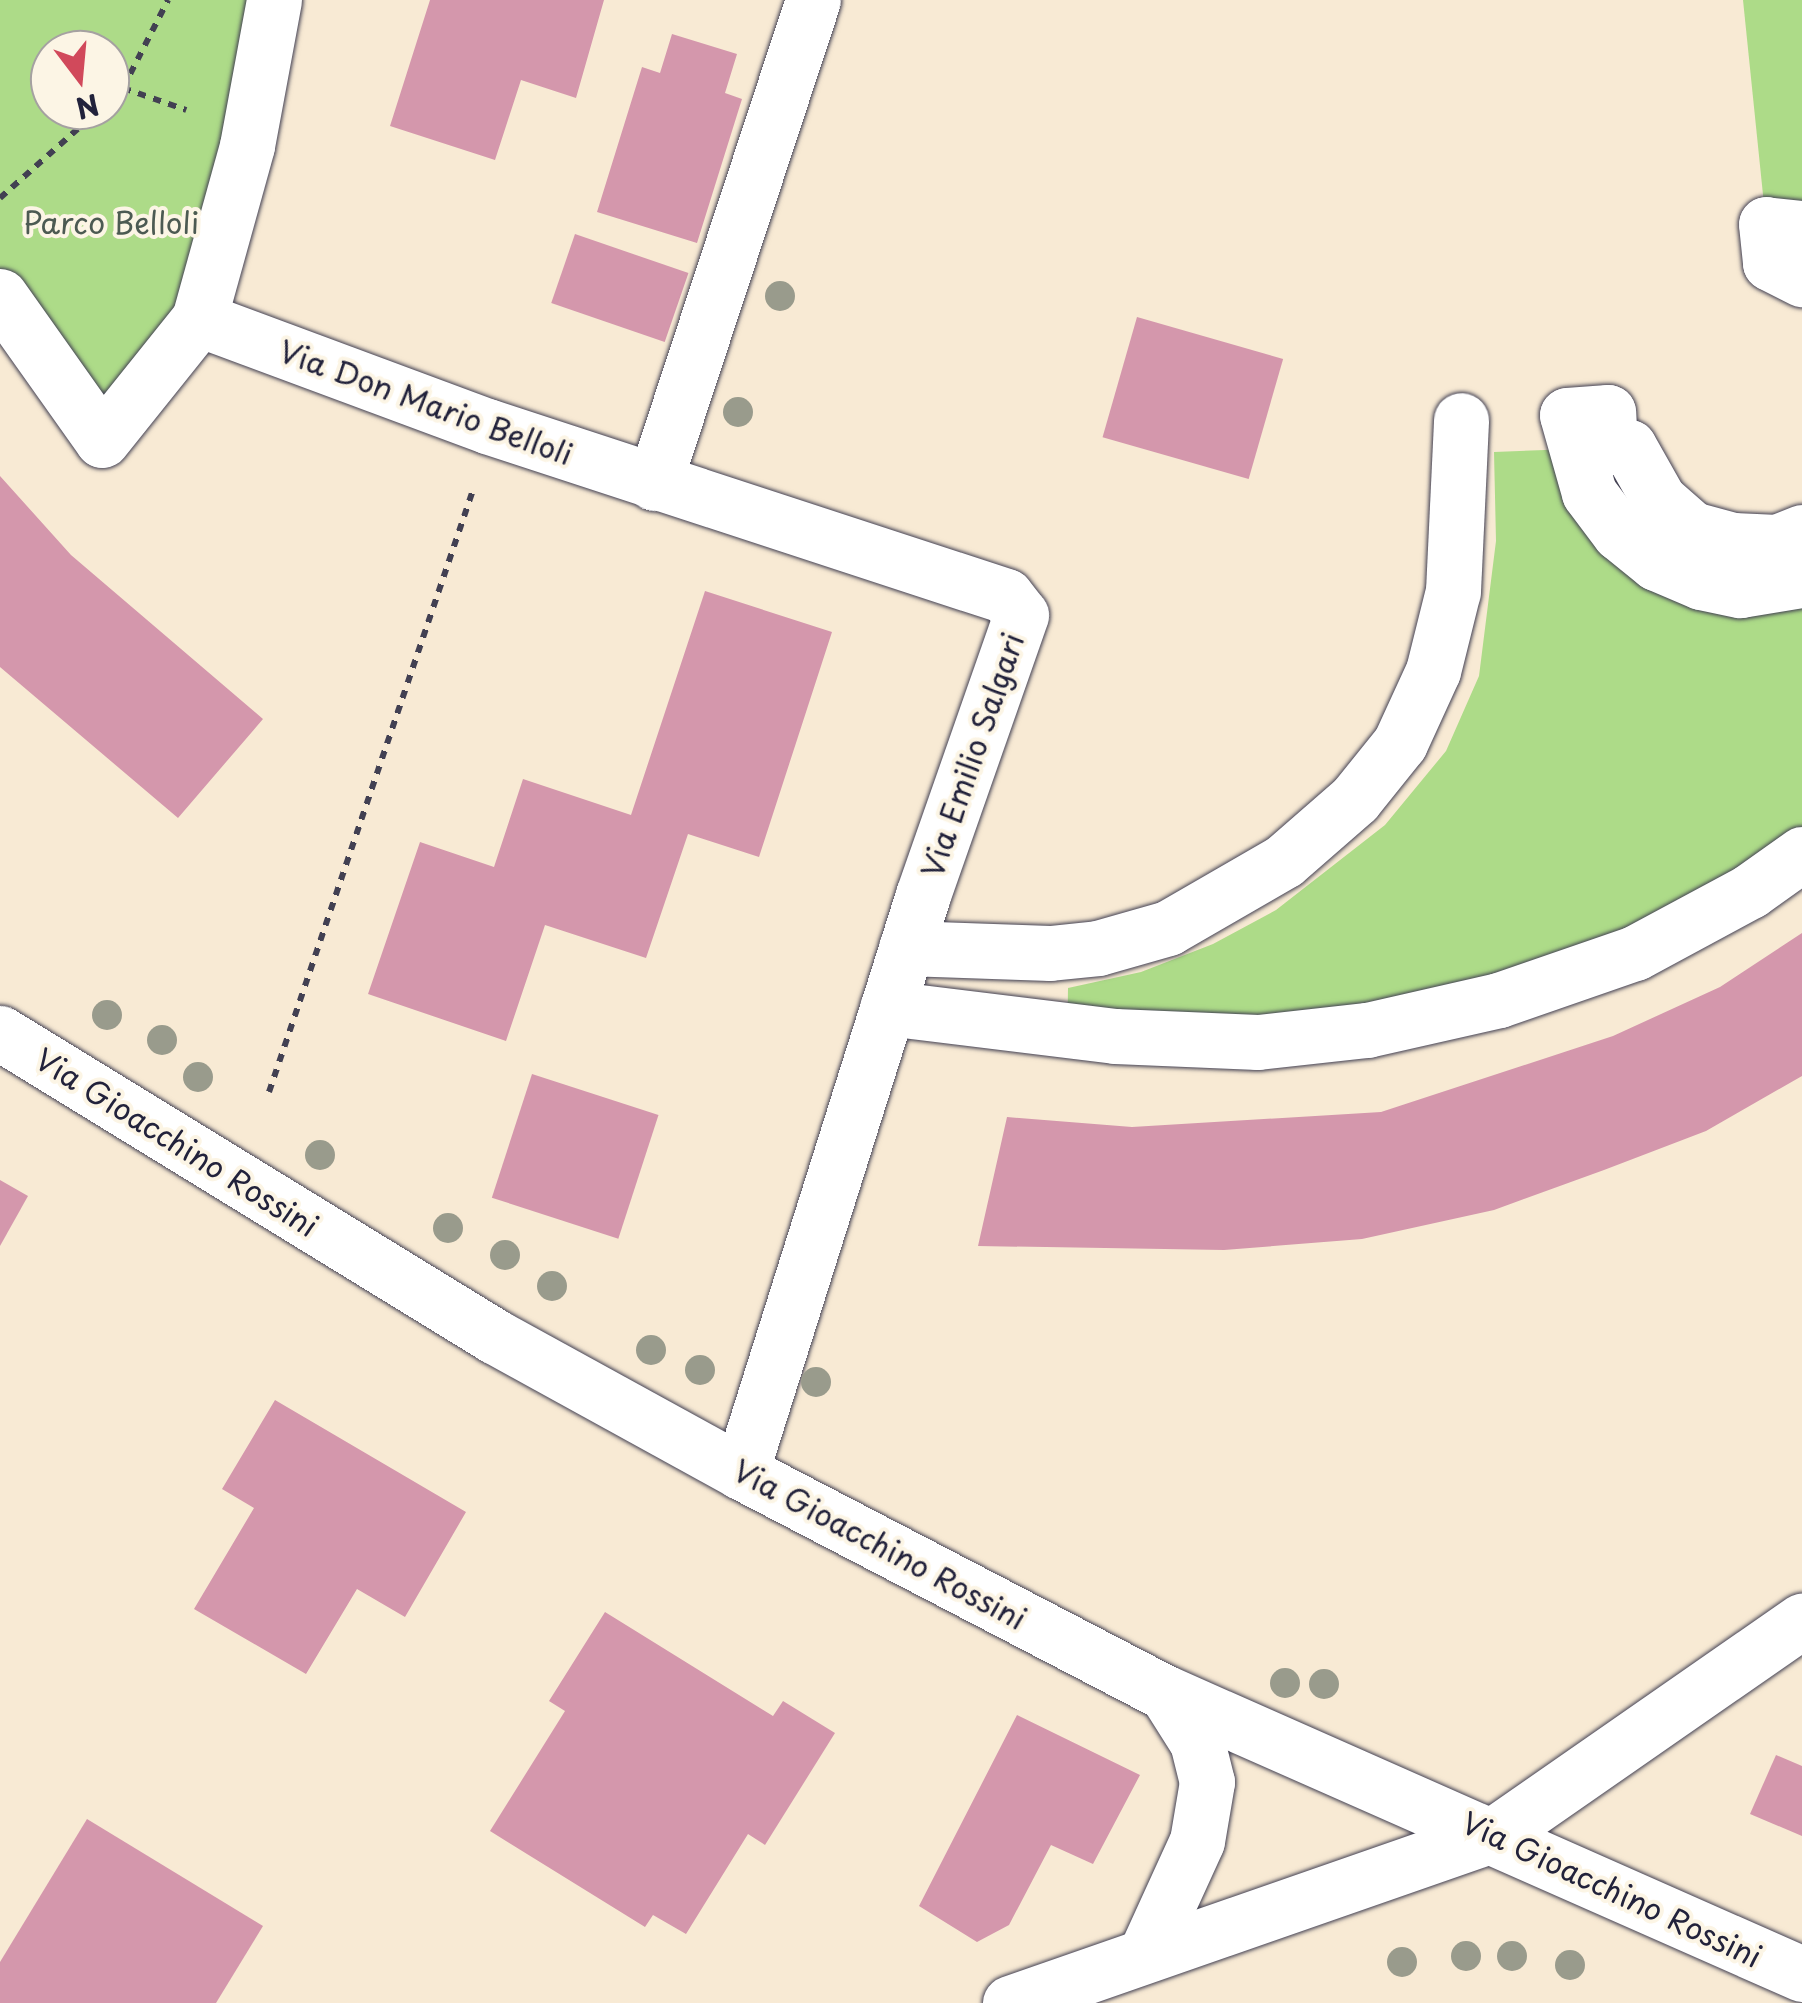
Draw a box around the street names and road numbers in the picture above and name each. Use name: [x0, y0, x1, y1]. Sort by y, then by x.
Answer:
street label: Via Don Mario Belloli: [275, 332, 577, 472]
street label: Via Emilio Salgari: [913, 628, 1031, 882]
street label: Via Gioacchino Rossini: [29, 1040, 325, 1244]
street label: Via Gioacchino Rossini: [728, 1452, 1032, 1636]
street label: Via Gioacchino Rossini: [1457, 1804, 1767, 1974]

